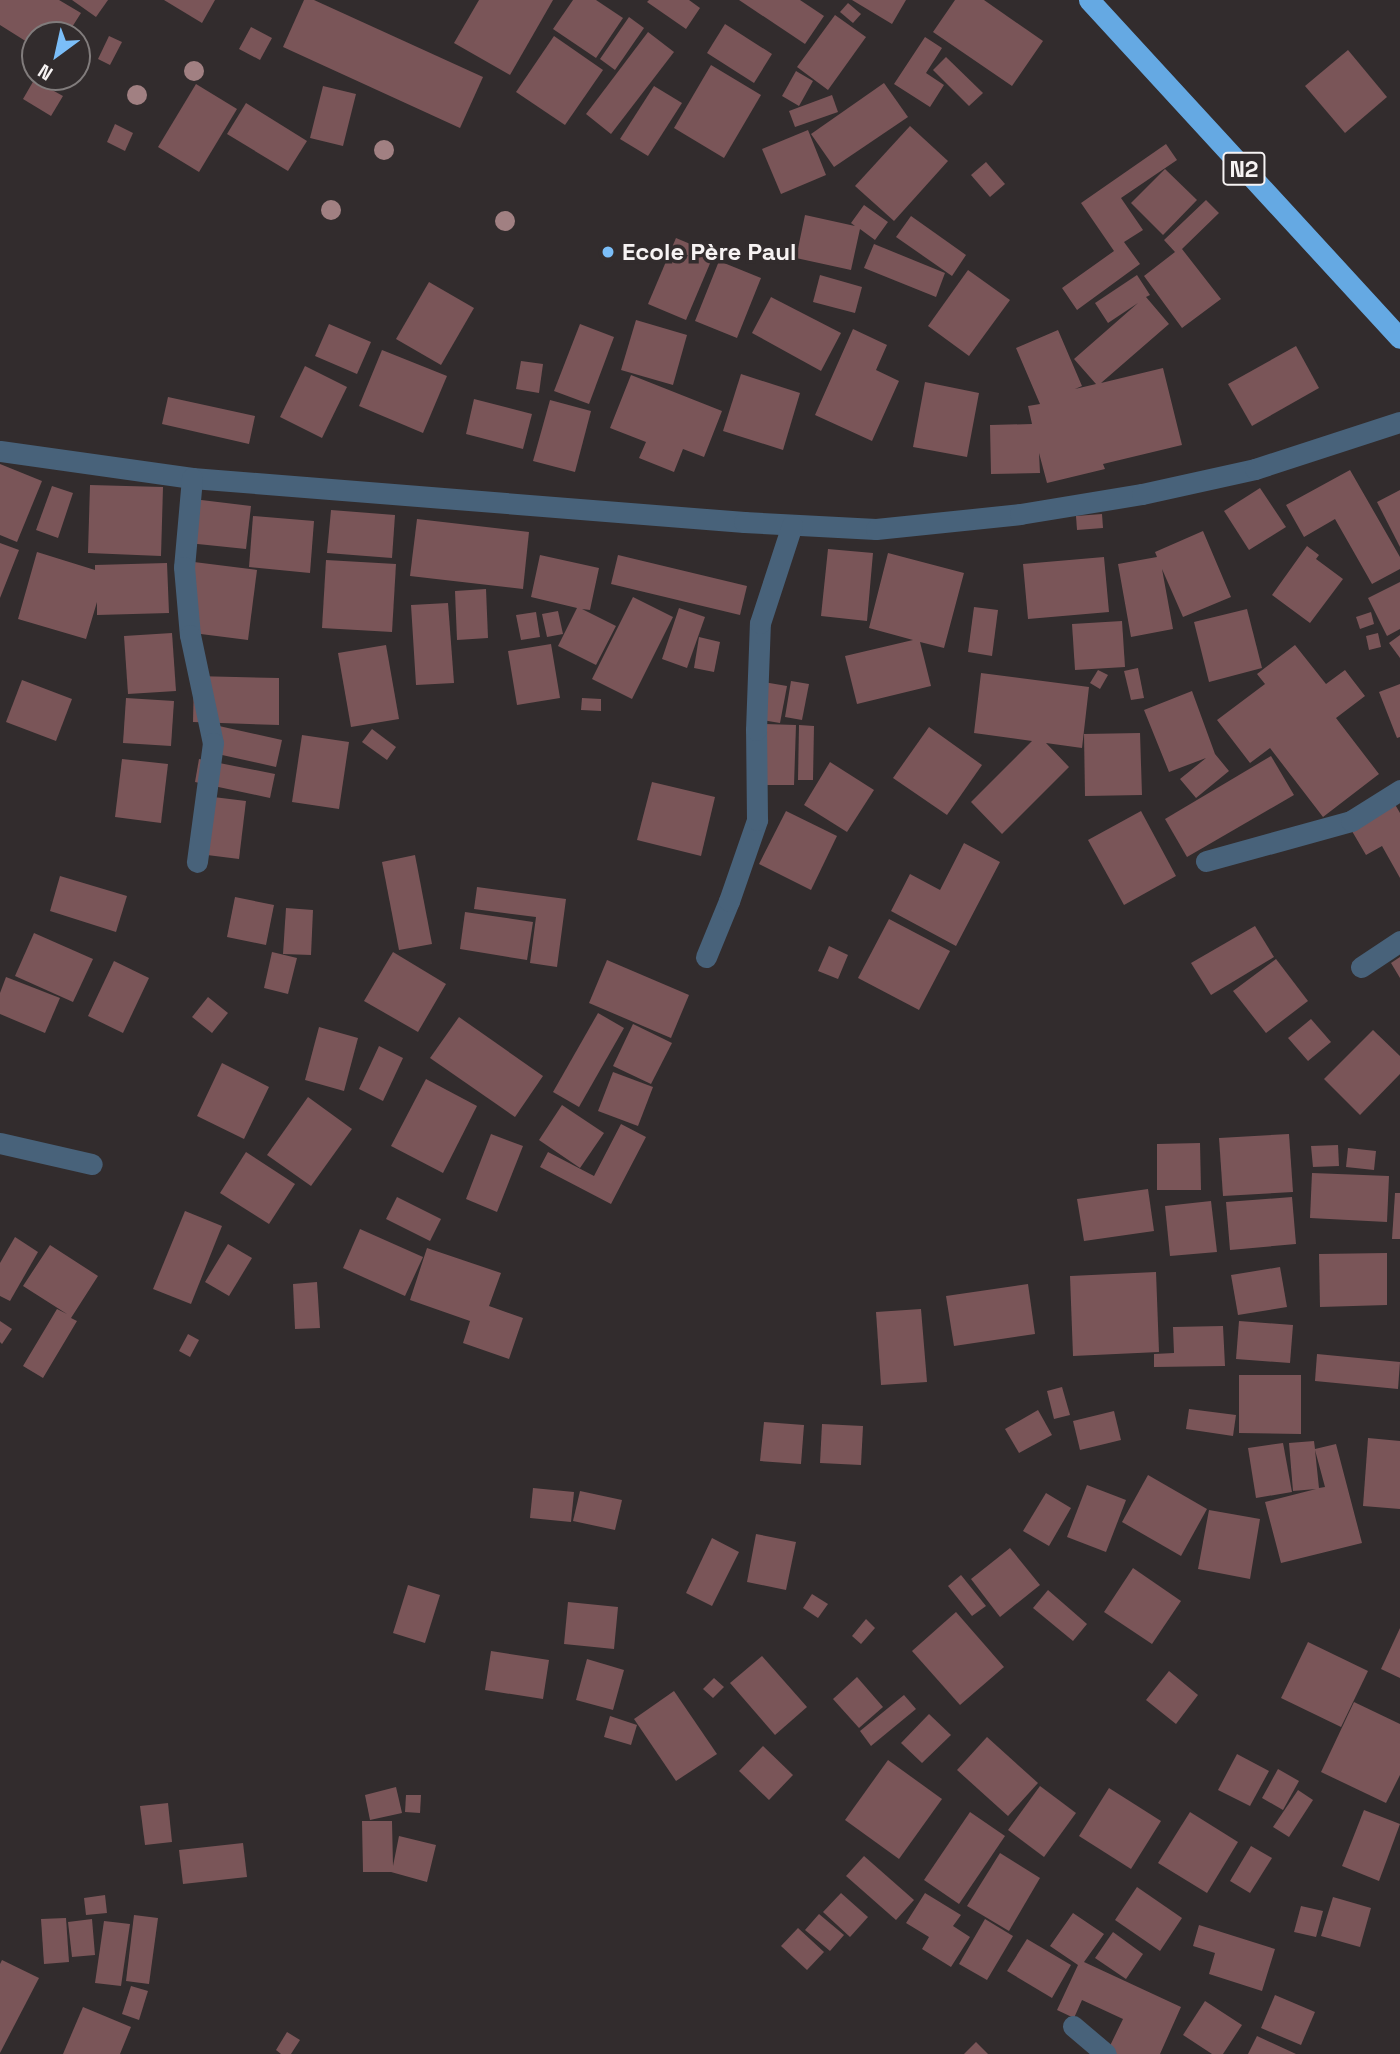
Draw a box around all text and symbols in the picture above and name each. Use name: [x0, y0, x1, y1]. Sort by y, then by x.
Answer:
north arrow: [21, 21, 91, 91]
text: N: [33, 58, 58, 86]
road number: N2: [1221, 150, 1267, 188]
place label: Ecole Père Paul: [622, 238, 796, 266]
marker: Ecole Père Paul: [600, 244, 616, 260]

